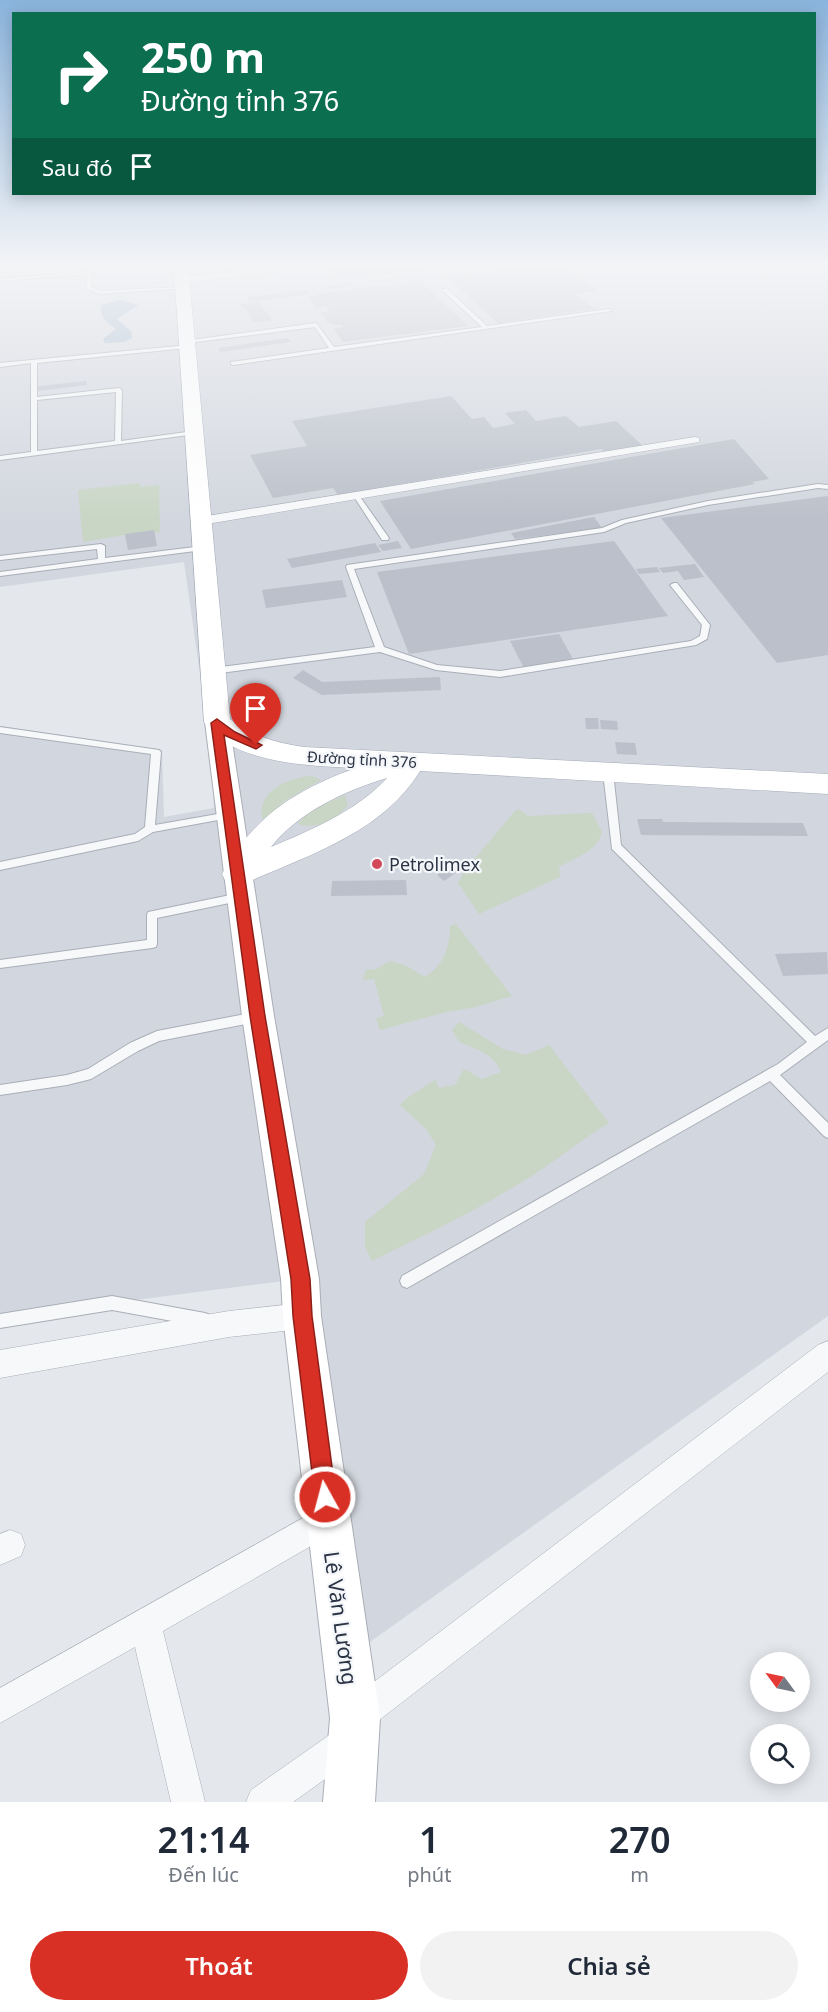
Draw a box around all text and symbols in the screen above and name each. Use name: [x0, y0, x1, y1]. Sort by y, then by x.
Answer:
text: 250 m: [141, 28, 265, 85]
icon: right: [42, 36, 120, 114]
text: Đường tỉnh 376: [141, 82, 339, 119]
icon: arrive: [125, 150, 158, 183]
text: Sau đó: [42, 152, 113, 182]
pin: [230, 683, 281, 745]
icon: arrive: [239, 692, 272, 725]
street label: Đường tỉnh 376: [306, 746, 418, 772]
place label: Petrolimex: [389, 852, 480, 876]
marker: Petrolimex: [370, 857, 384, 871]
position arrow: [293, 1465, 357, 1529]
street label: Lê Văn Lương: [318, 1549, 364, 1687]
north arrow: [750, 1652, 810, 1712]
map controls: [750, 1652, 810, 1784]
button: search: [750, 1724, 810, 1784]
text: 21:14: [157, 1815, 250, 1864]
text: 1: [419, 1815, 440, 1864]
text: 270: [609, 1815, 671, 1864]
text: Đến lúc: [168, 1861, 239, 1888]
text: phút: [407, 1861, 451, 1888]
text: m: [630, 1861, 649, 1888]
button: Thoát: [30, 1931, 408, 2000]
button: Chia sẻ: [420, 1931, 798, 2000]

